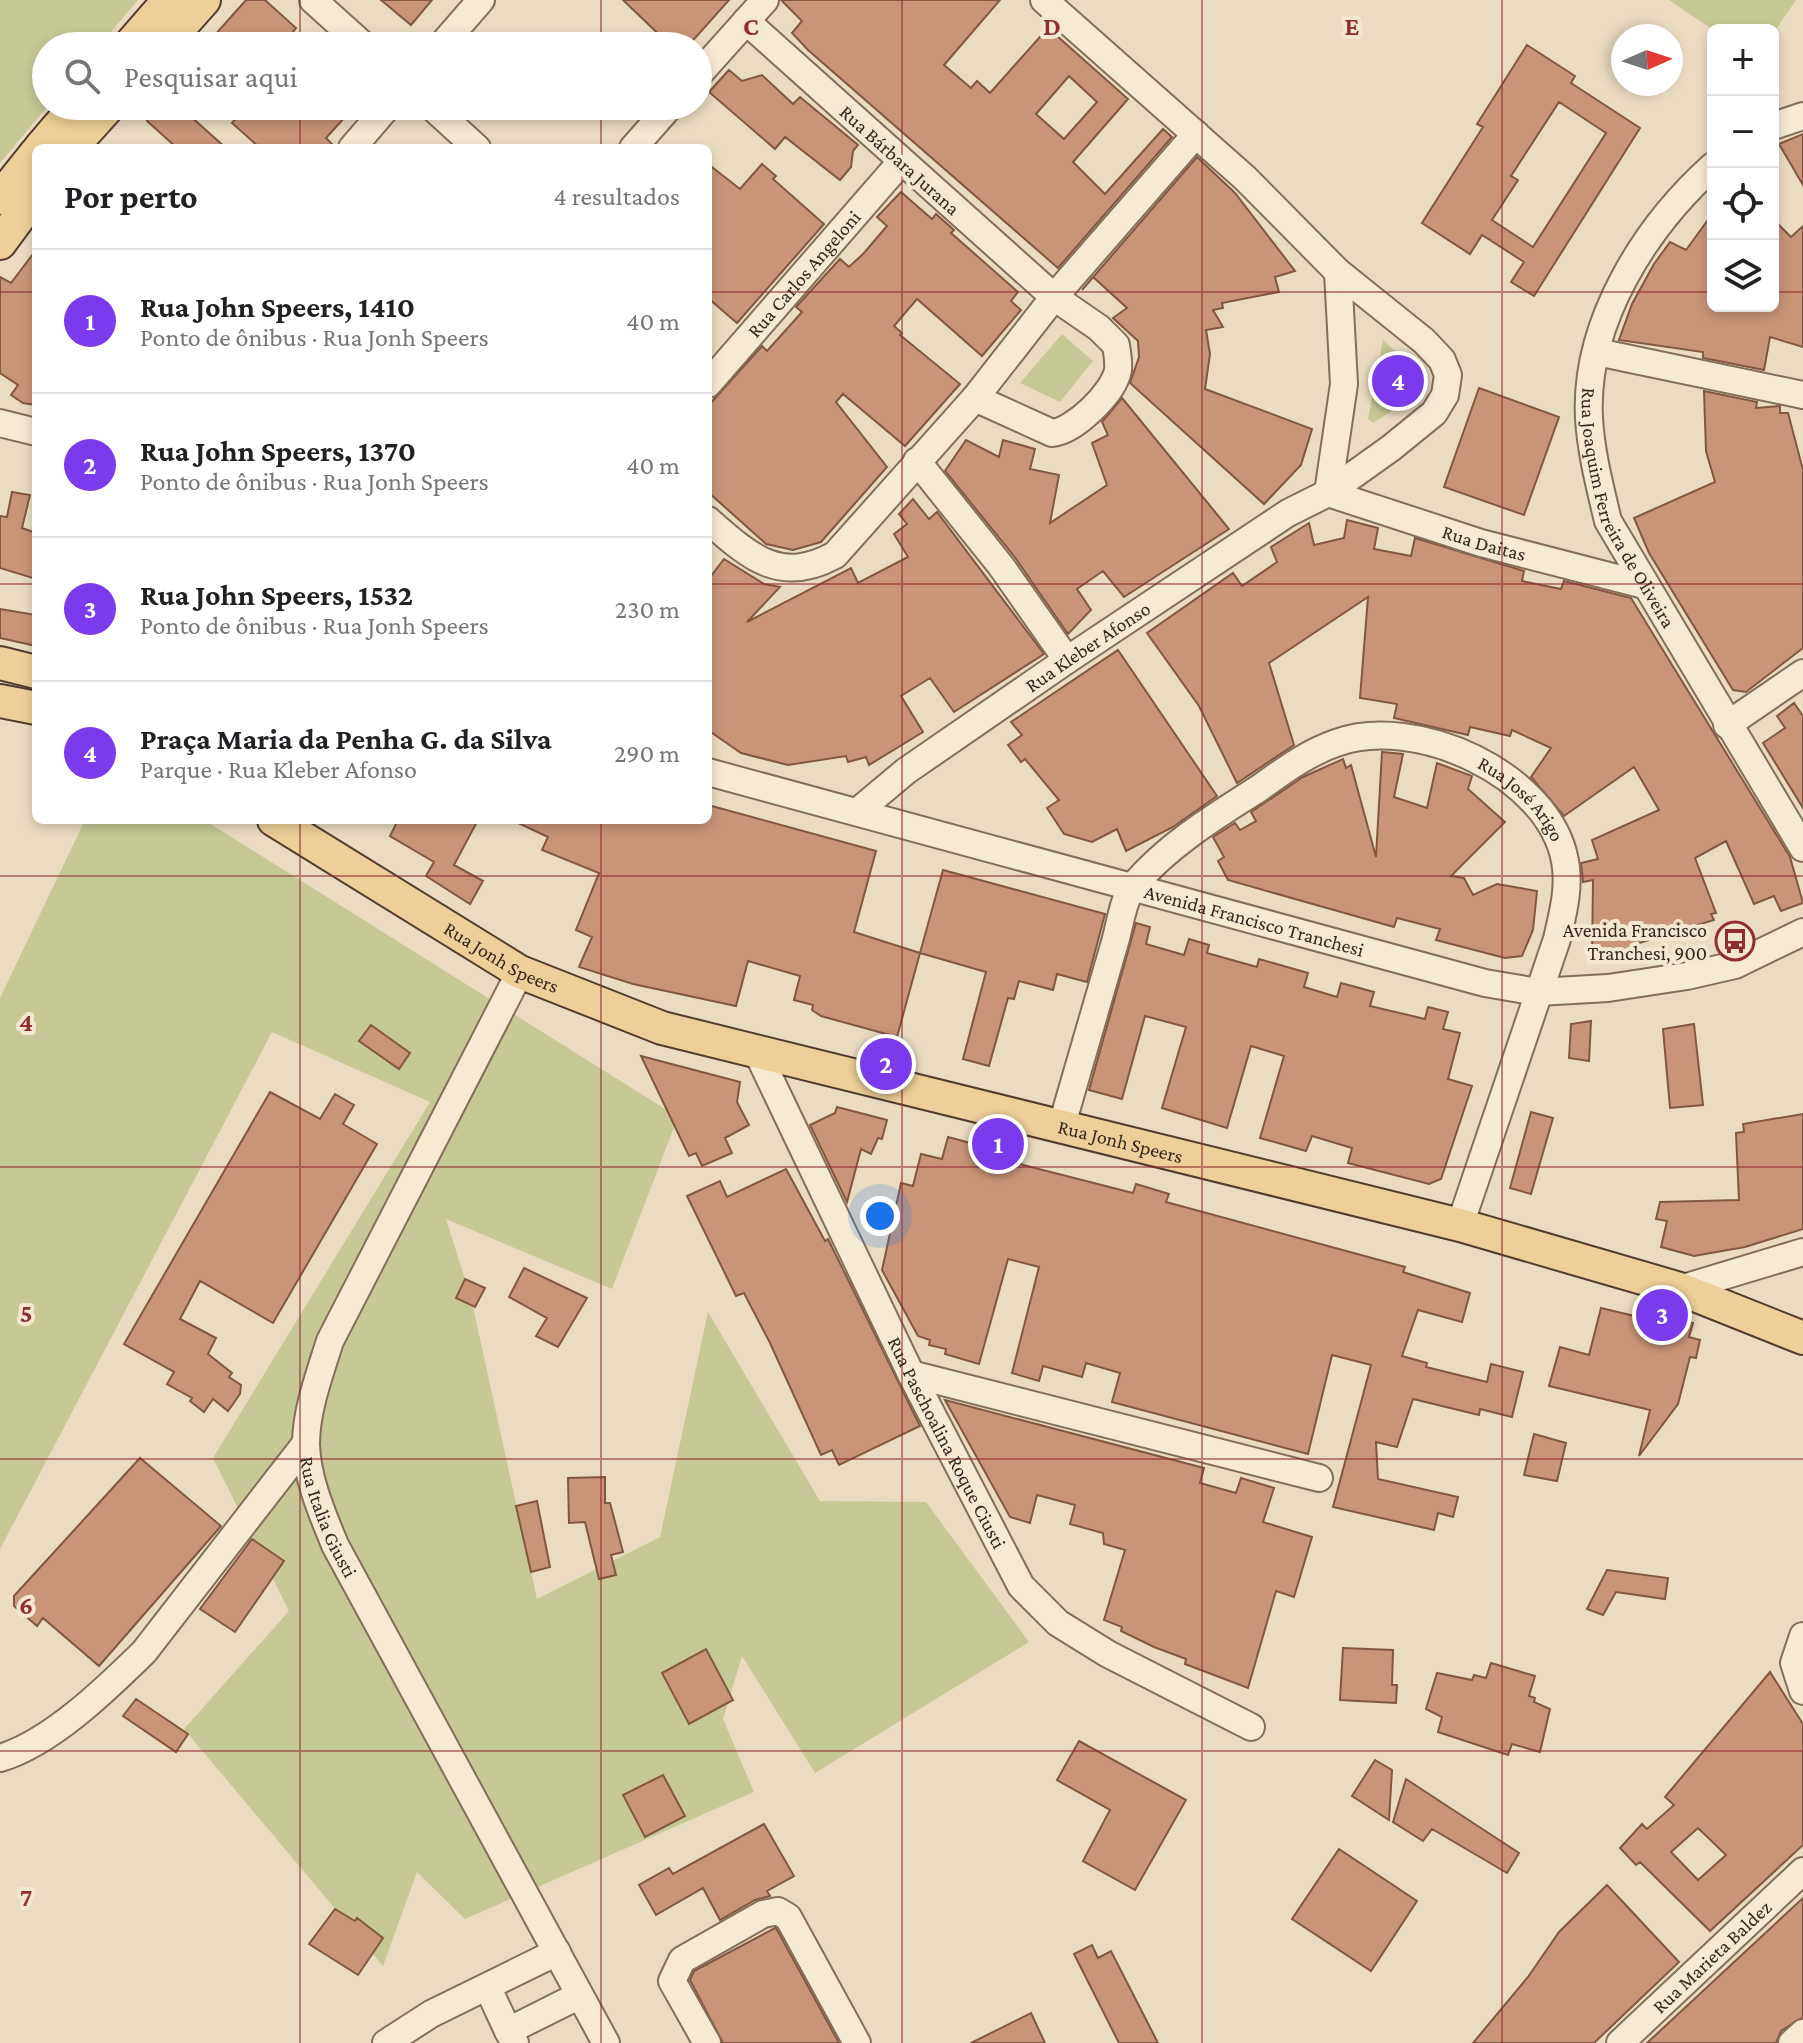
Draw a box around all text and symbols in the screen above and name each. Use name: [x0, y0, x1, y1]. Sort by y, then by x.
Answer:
text: C: [743, 12, 759, 41]
text: D: [1043, 12, 1061, 41]
text: E: [1345, 12, 1360, 41]
north arrow: [1611, 24, 1683, 96]
map controls: [1707, 24, 1779, 312]
button: +: [1707, 24, 1779, 96]
search box: [32, 32, 712, 120]
icon: search: [60, 54, 104, 98]
text: Pesquisar aqui: [124, 60, 298, 93]
button: −: [1707, 96, 1779, 168]
street label: Rua Bárbara Jurana: [835, 100, 964, 220]
button: locate: [1707, 168, 1779, 240]
text: Por perto: [64, 178, 198, 215]
text: 4 resultados: [554, 182, 680, 211]
street label: Rua Carlos Angeloni: [743, 206, 865, 342]
button: layers: [1707, 240, 1779, 312]
text: Rua John Speers, 1410: [140, 290, 415, 323]
text: 1: [85, 307, 95, 336]
text: 40 m: [626, 307, 680, 336]
text: Ponto de ônibus · Rua Jonh Speers: [140, 323, 489, 352]
pin: 4: [1372, 351, 1424, 411]
street label: Rua Joaquim Ferreira de Oliveira: [1577, 387, 1680, 631]
text: Rua John Speers, 1370: [140, 434, 416, 467]
text: 2: [83, 451, 97, 480]
text: 40 m: [626, 451, 680, 480]
text: Ponto de ônibus · Rua Jonh Speers: [140, 467, 489, 496]
street label: Rua Daitas: [1440, 520, 1528, 565]
text: Rua John Speers, 1532: [140, 578, 413, 611]
text: 3: [84, 595, 96, 624]
text: 230 m: [615, 595, 680, 624]
street label: Rua Kleber Afonso: [1021, 597, 1154, 696]
text: Ponto de ônibus · Rua Jonh Speers: [140, 611, 489, 640]
text: Praça Maria da Penha G. da Silva: [140, 722, 552, 755]
text: 4: [83, 739, 97, 768]
text: 290 m: [614, 739, 680, 768]
street label: Rua José Arigo: [1474, 752, 1569, 845]
text: Parque · Rua Kleber Afonso: [140, 755, 417, 784]
street label: Avenida Francisco Tranchesi: [1142, 880, 1366, 961]
street label: Rua Jonh Speers: [440, 917, 562, 997]
place label: Avenida Francisco Tranchesi, 900: [1563, 919, 1707, 964]
bus stop icon: Avenida Francisco Tranchesi, 900: [1714, 920, 1756, 962]
text: 4: [19, 1008, 33, 1037]
pin: 2: [860, 1034, 912, 1094]
pin: 1: [972, 1114, 1024, 1174]
street label: Rua Jonh Speers: [1056, 1115, 1185, 1167]
your location: [860, 1196, 900, 1236]
pin: 3: [1636, 1285, 1688, 1345]
text: 5: [20, 1299, 32, 1328]
street label: Rua Paschoalina Roque Ciusti: [884, 1333, 1011, 1552]
street label: Rua Italia Giusti: [296, 1455, 361, 1581]
text: 6: [19, 1591, 33, 1620]
text: 7: [20, 1883, 32, 1912]
street label: Rua Marieta Baldez: [1648, 1896, 1776, 2018]

